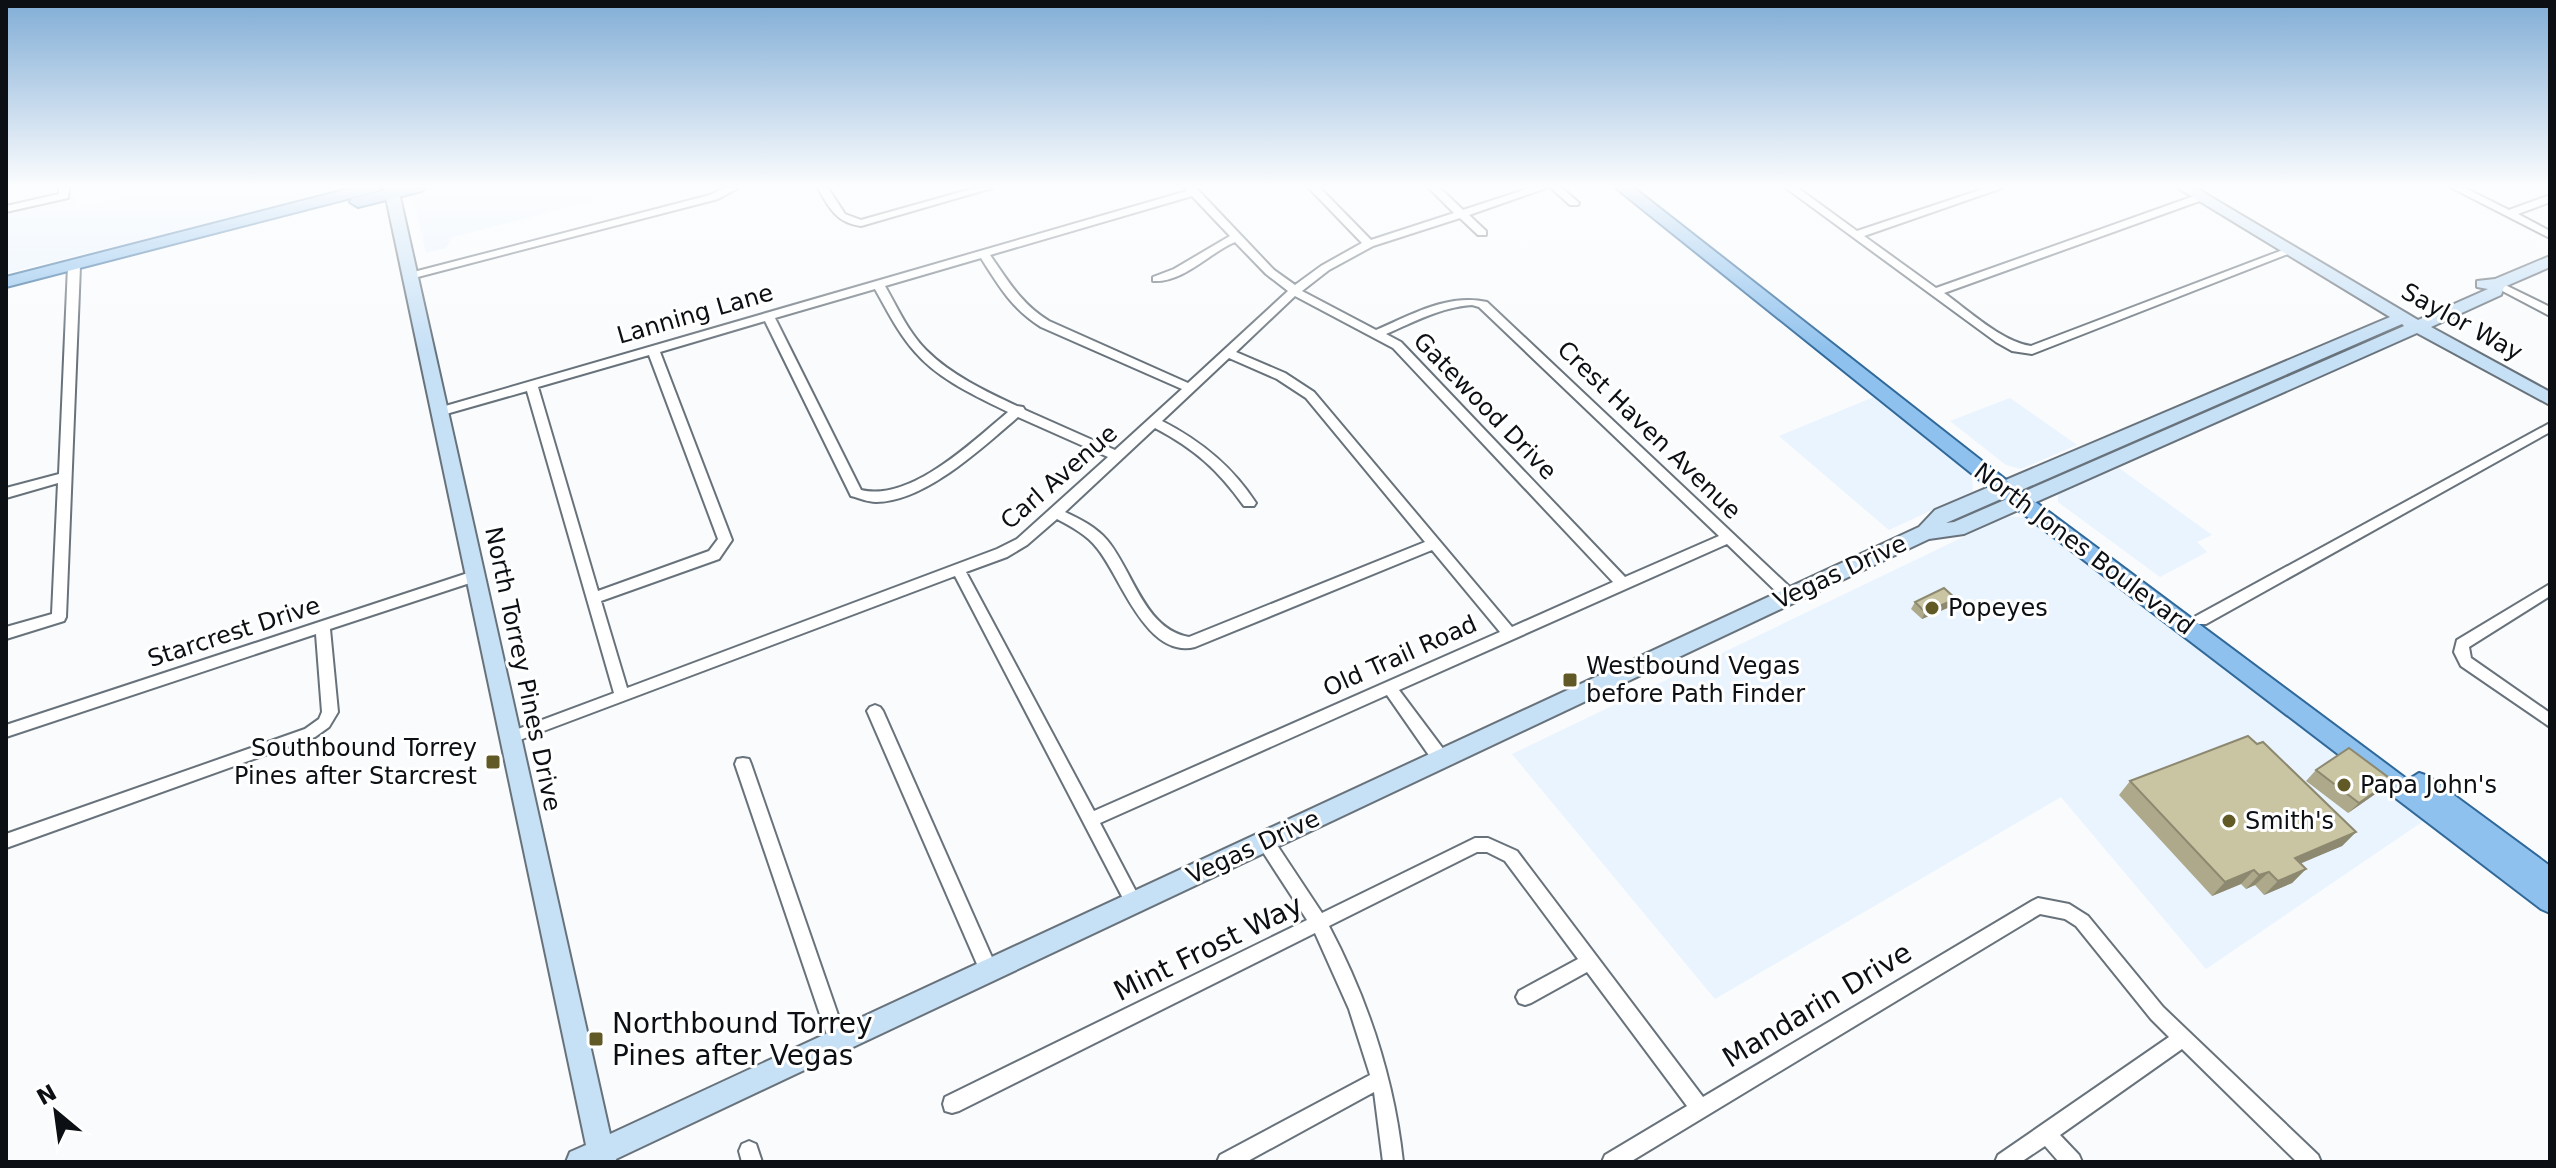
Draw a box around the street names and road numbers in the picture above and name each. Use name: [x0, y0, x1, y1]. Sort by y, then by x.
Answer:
street label: Saylor Way: [2397, 277, 2527, 367]
street label: Lanning Lane: [614, 278, 776, 350]
street label: Gatewood Drive: [1408, 327, 1562, 485]
street label: Crest Haven Avenue: [1551, 335, 1747, 525]
street label: Carl Avenue: [995, 419, 1123, 535]
street label: North Jones Boulevard: [1969, 457, 2199, 641]
street label: North Torrey Pines Drive: [479, 524, 567, 814]
street label: Vegas Drive: [1769, 529, 1911, 615]
street label: Starcrest Drive: [144, 591, 324, 673]
street label: Old Trail Road: [1319, 610, 1481, 702]
street label: Vegas Drive: [1182, 804, 1324, 890]
street label: Mint Frost Way: [1108, 888, 1308, 1008]
street label: Mandarin Drive: [1717, 936, 1917, 1074]

